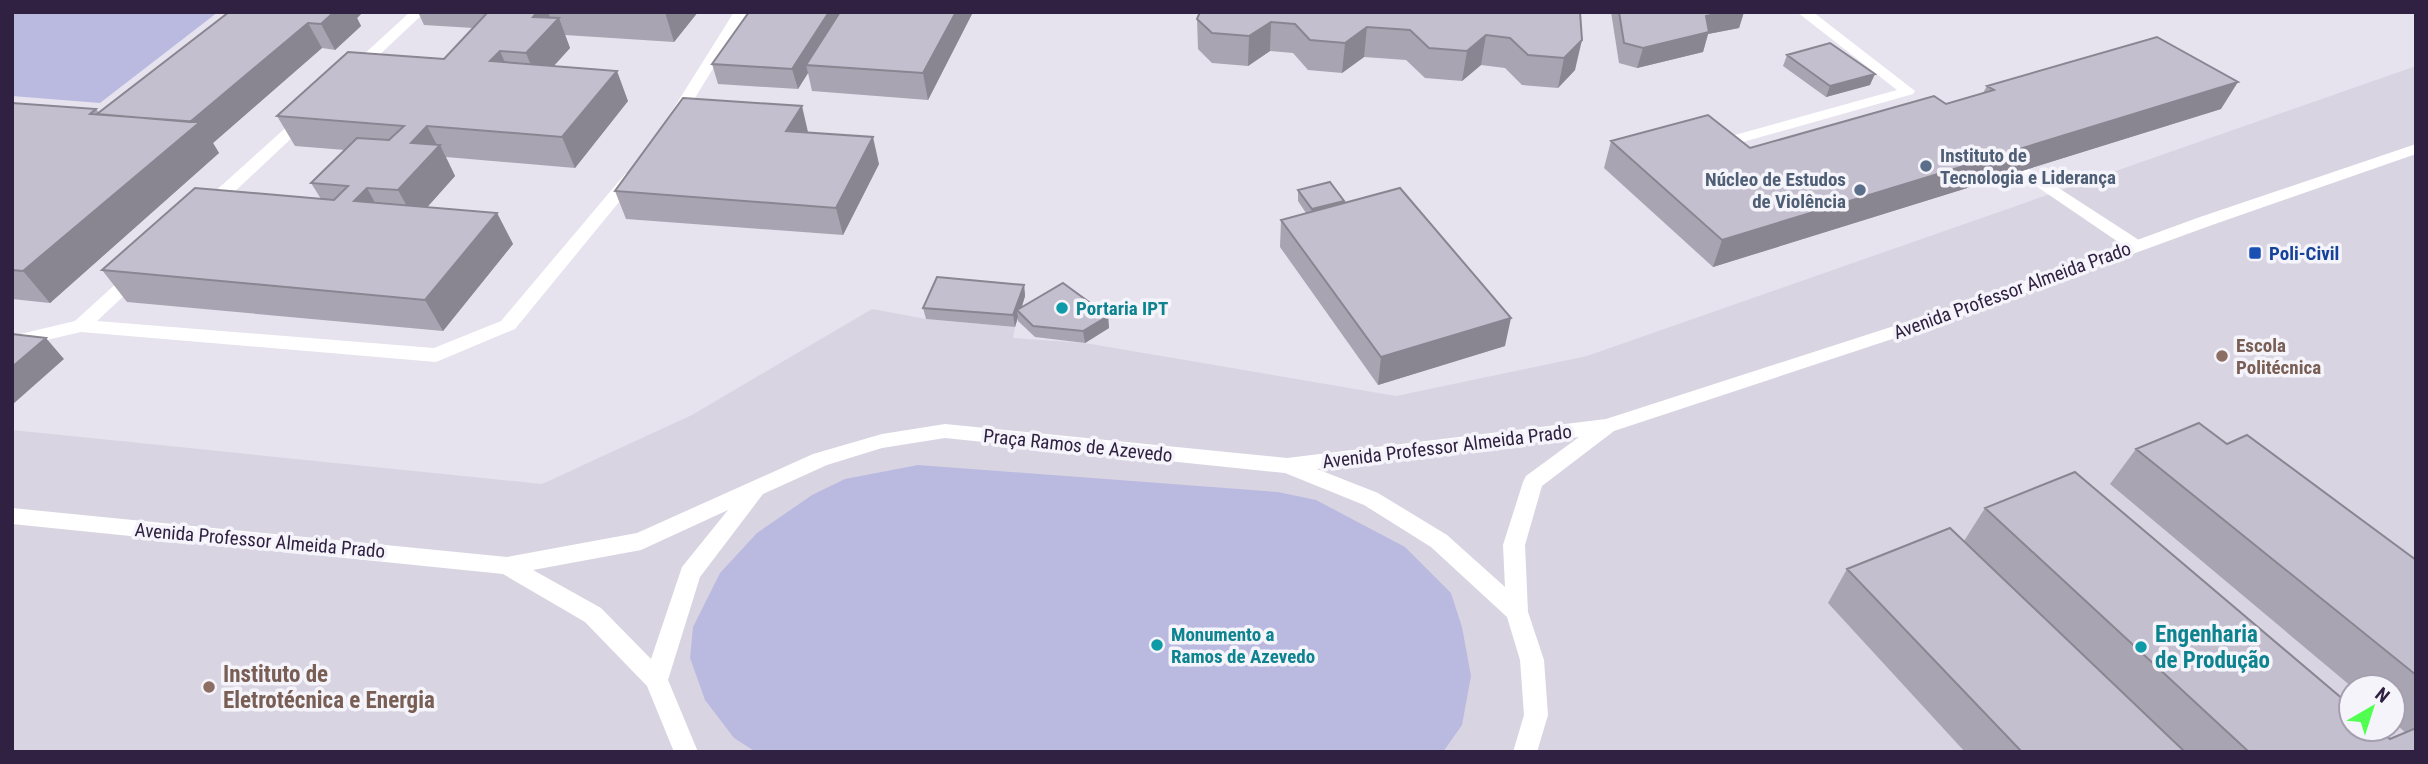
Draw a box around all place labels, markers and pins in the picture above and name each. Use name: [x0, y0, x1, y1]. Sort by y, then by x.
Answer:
place label: Instituto de Tecnologia e Liderança: [1940, 144, 2116, 189]
marker: Instituto de Tecnologia e Liderança: [1918, 158, 1934, 174]
place label: Núcleo de Estudos de Violência: [1705, 168, 1846, 213]
marker: Núcleo de Estudos de Violência: [1852, 182, 1868, 198]
place label: Poli-Civil: [2269, 242, 2339, 265]
marker: Poli-Civil: [2247, 245, 2263, 261]
place label: Portaria IPT: [1076, 297, 1168, 320]
marker: Portaria IPT: [1054, 300, 1070, 316]
place label: Escola Politécnica: [2236, 334, 2321, 379]
marker: Escola Politécnica: [2214, 348, 2230, 364]
place label: Engenharia de Produção: [2155, 621, 2270, 674]
place label: Monumento a Ramos de Azevedo: [1171, 623, 1315, 668]
marker: Monumento a Ramos de Azevedo: [1149, 637, 1165, 653]
marker: Engenharia de Produção: [2133, 639, 2149, 655]
place label: Instituto de Eletrotécnica e Energia: [223, 661, 435, 714]
marker: Instituto de Eletrotécnica e Energia: [201, 679, 217, 695]

